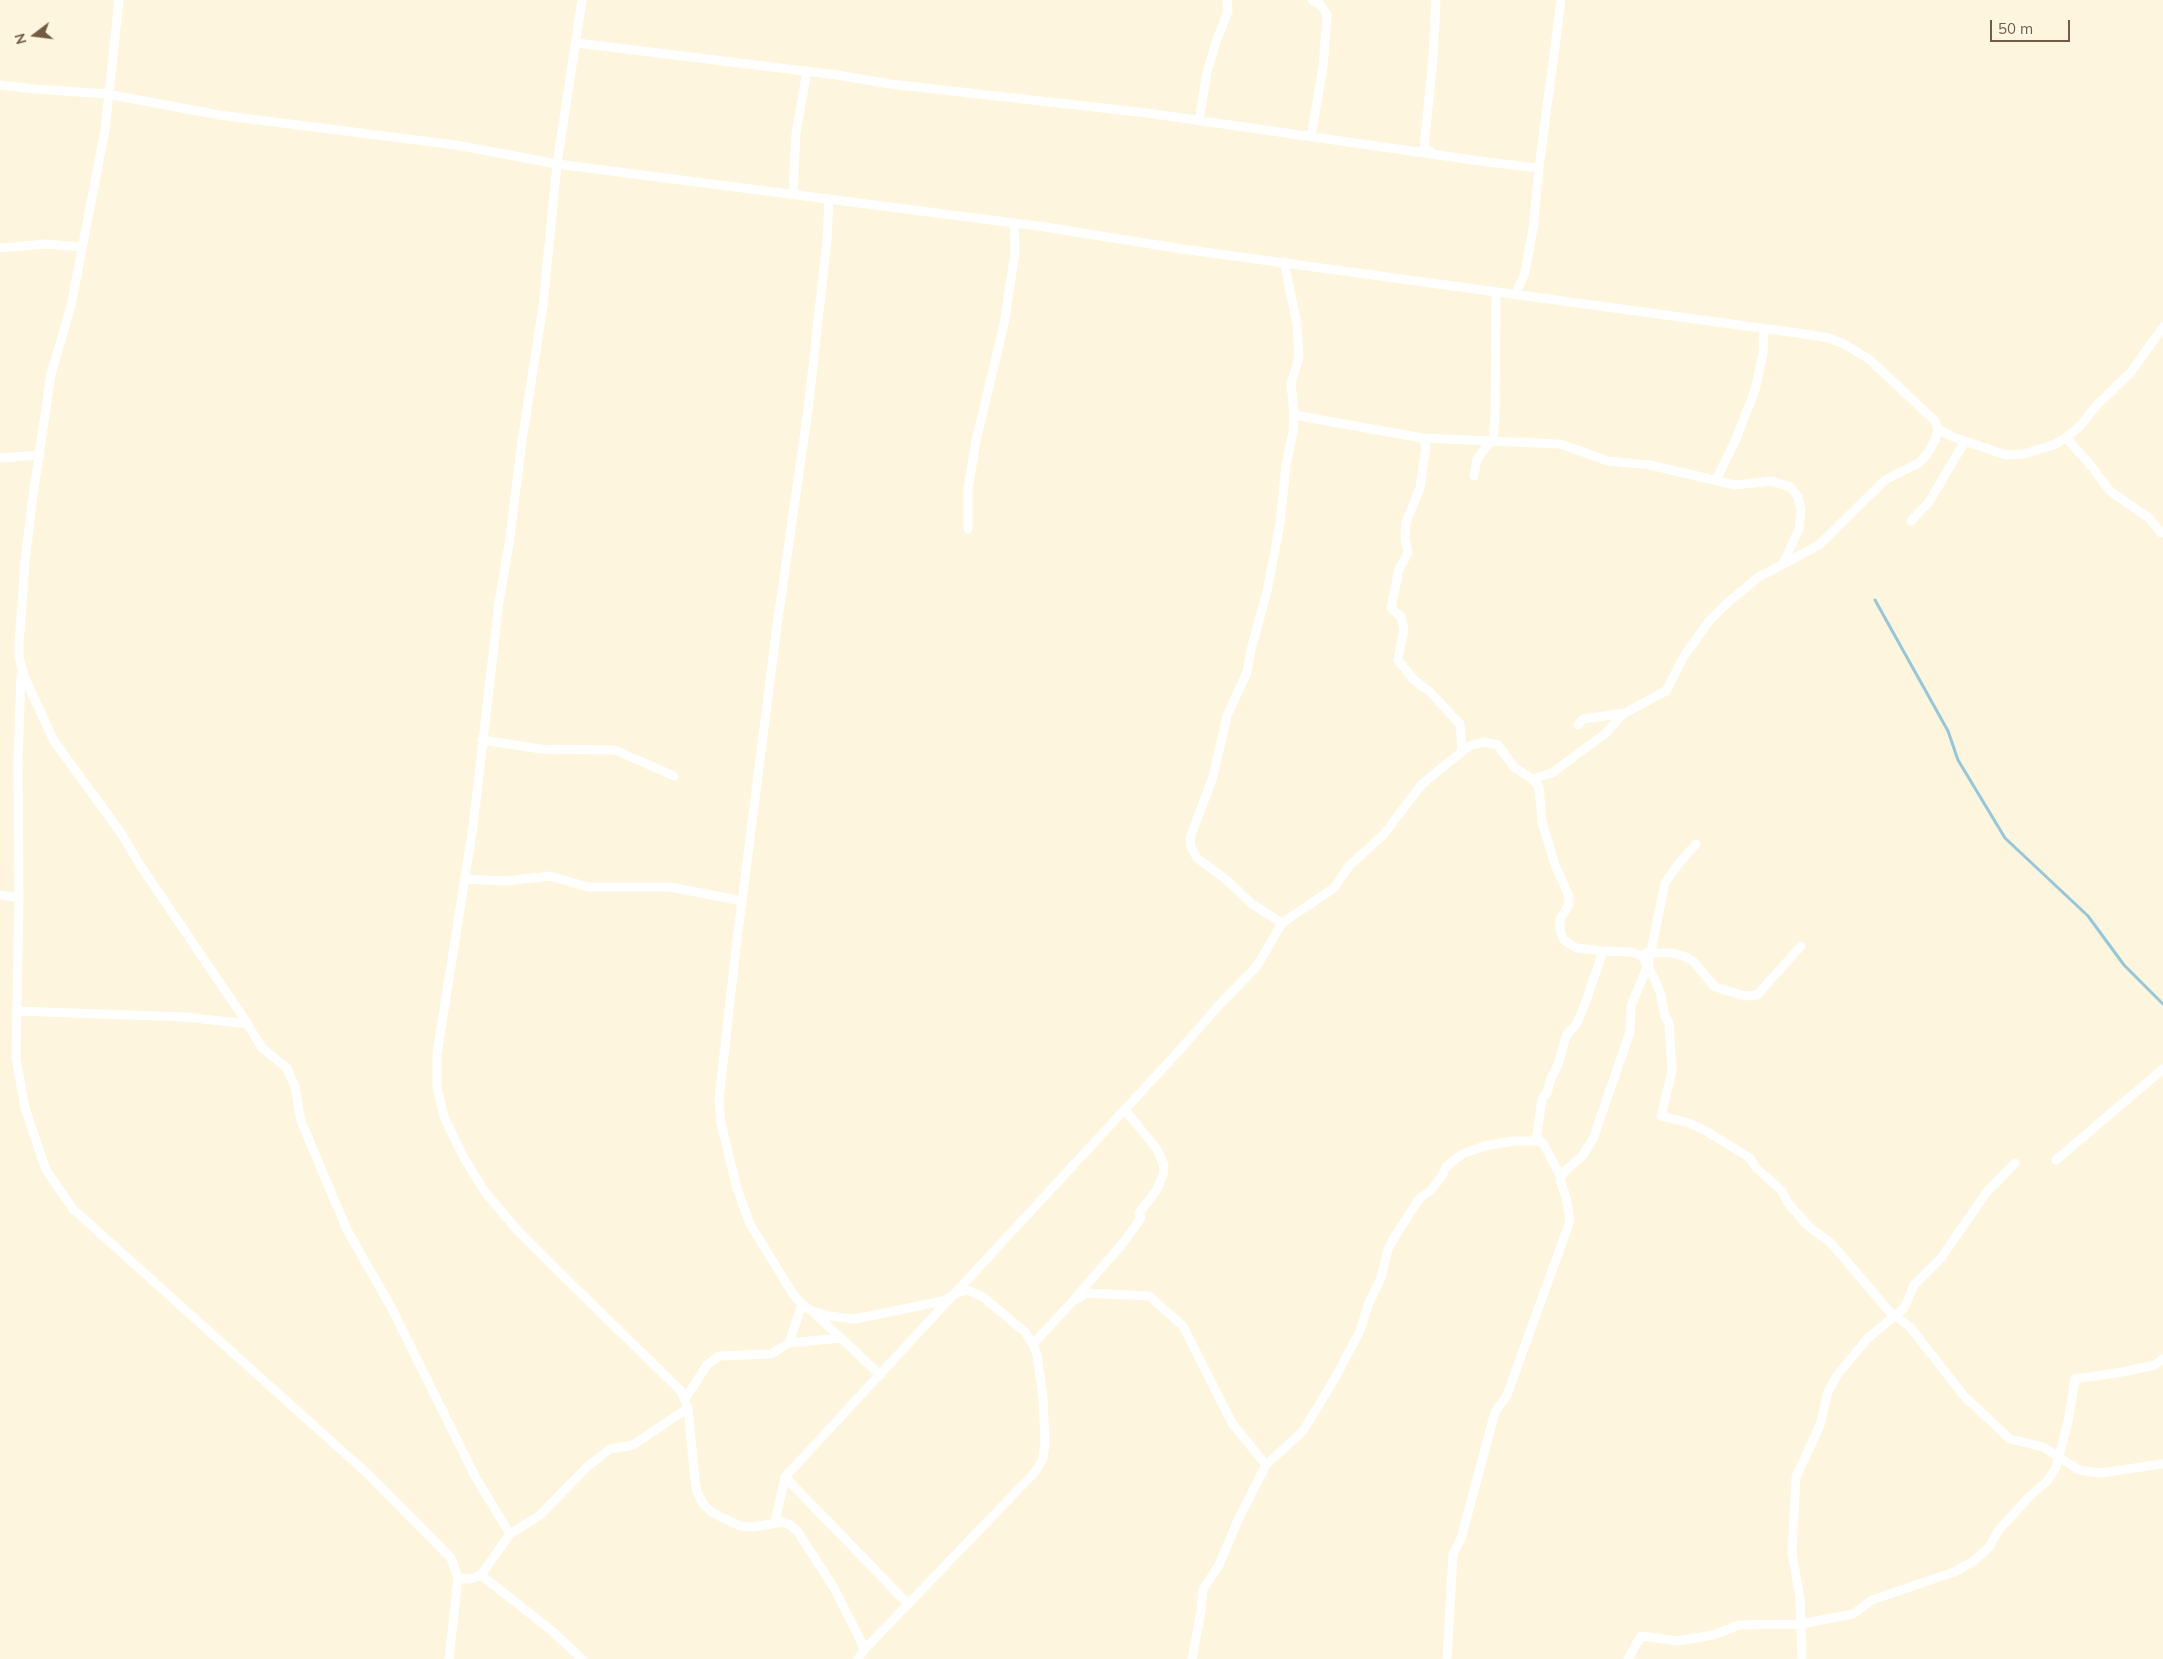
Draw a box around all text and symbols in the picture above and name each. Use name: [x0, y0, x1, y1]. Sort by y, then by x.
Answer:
north arrow: [10, 10, 60, 60]
scale bar: [1993, 10, 2073, 42]
text: 50 m: [1998, 19, 2033, 38]
text: N: [10, 31, 31, 46]

